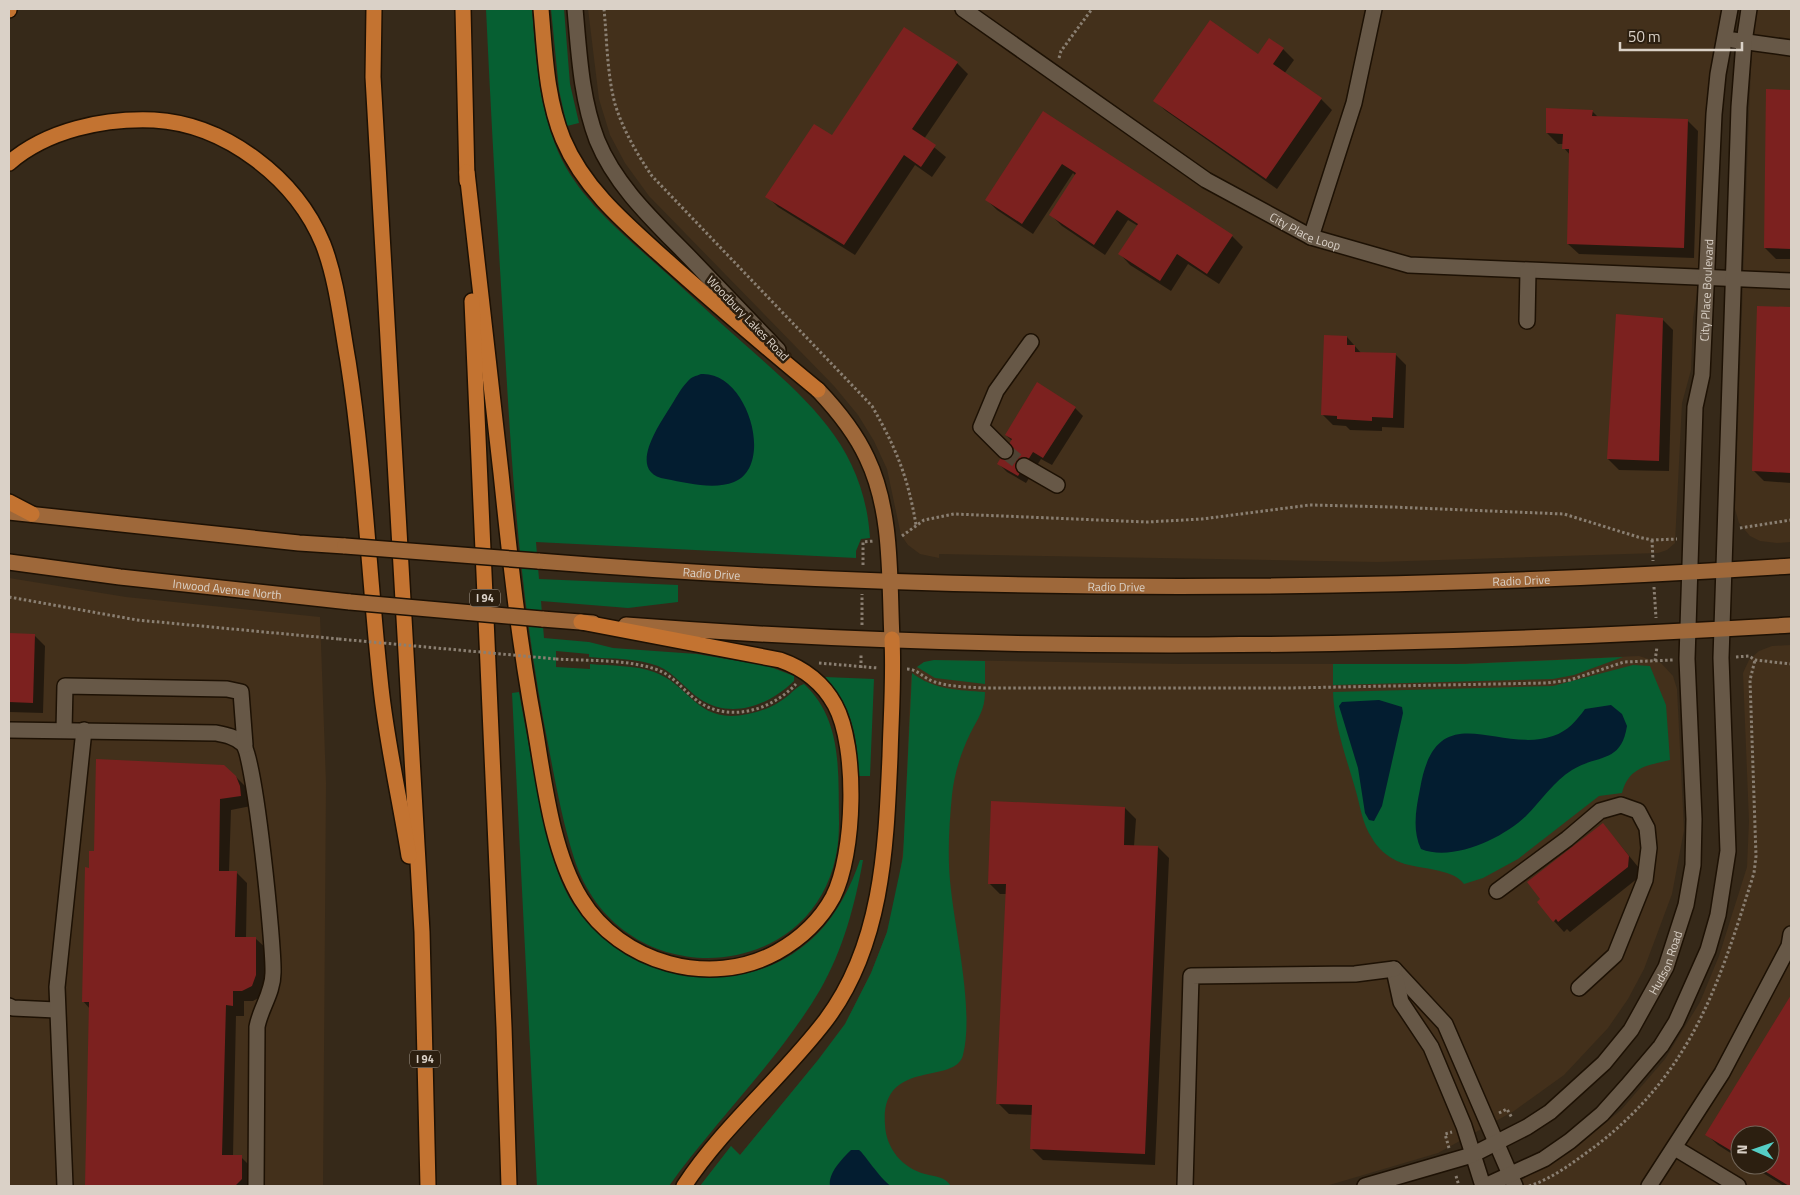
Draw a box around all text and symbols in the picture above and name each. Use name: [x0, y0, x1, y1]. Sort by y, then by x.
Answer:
scale bar: [1620, 20, 1742, 52]
text: 50 m: [1628, 25, 1661, 48]
street label: City Place Loop: [1266, 207, 1343, 255]
street label: City Place Boulevard: [1694, 238, 1718, 342]
street label: Woodbury Lakes Road: [702, 271, 794, 365]
street label: Radio Drive: [682, 562, 741, 584]
street label: Radio Drive: [1492, 569, 1550, 590]
street label: Inwood Avenue North: [172, 573, 283, 604]
street label: Radio Drive: [1087, 576, 1145, 596]
road number: I 94: [470, 590, 500, 606]
street label: Hudson Road: [1643, 928, 1687, 998]
road number: I 94: [410, 1050, 440, 1068]
north arrow: [1730, 1125, 1780, 1175]
text: N: [1731, 1144, 1752, 1155]

